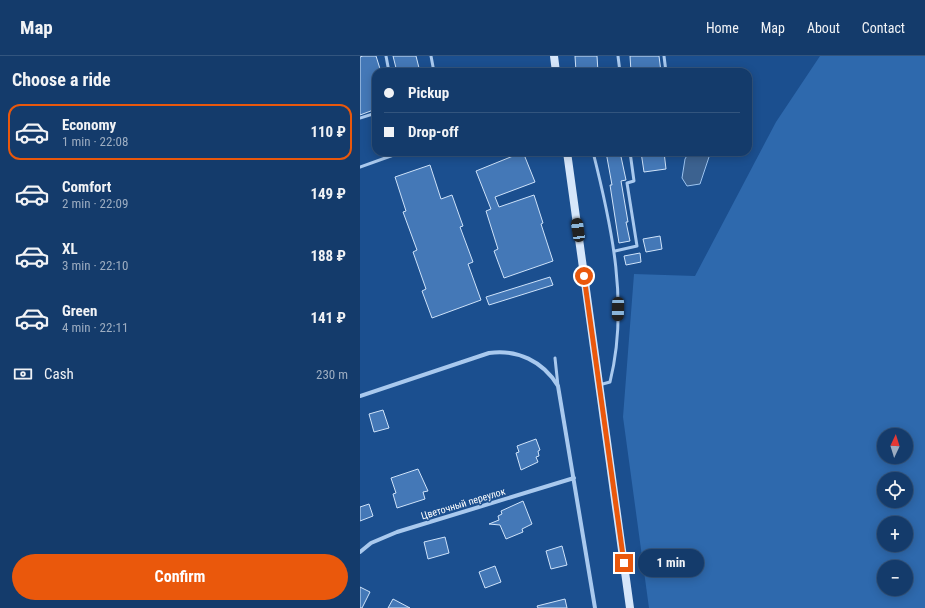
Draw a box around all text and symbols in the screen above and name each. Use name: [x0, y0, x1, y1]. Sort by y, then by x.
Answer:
text: Map: [20, 16, 53, 39]
text: Home: [706, 20, 739, 36]
text: Map: [761, 20, 785, 36]
text: About: [807, 20, 840, 36]
text: Contact: [862, 20, 905, 36]
text: Choose a ride: [12, 69, 111, 90]
text: Pickup: [408, 84, 449, 102]
icon: car: [14, 114, 50, 150]
text: Economy: [62, 116, 116, 134]
text: 110 ₽: [310, 123, 346, 141]
text: Drop-off: [408, 123, 459, 141]
text: 1 min · 22:08: [62, 134, 128, 149]
icon: car: [14, 176, 50, 212]
text: Comfort: [62, 178, 111, 196]
text: 149 ₽: [310, 185, 346, 203]
text: 2 min · 22:09: [62, 196, 128, 211]
car: [570, 217, 586, 243]
icon: car: [14, 238, 50, 274]
text: XL: [62, 240, 78, 258]
text: 188 ₽: [310, 247, 346, 265]
text: 3 min · 22:10: [62, 258, 128, 273]
route start: [575, 267, 593, 285]
car: [612, 297, 624, 321]
icon: car: [14, 300, 50, 336]
text: Green: [62, 302, 97, 320]
text: 141 ₽: [310, 309, 346, 327]
text: 4 min · 22:11: [62, 320, 128, 335]
icon: cash: [12, 363, 34, 385]
text: Cash: [44, 365, 74, 383]
text: 230 m: [316, 367, 348, 382]
north arrow: [877, 428, 913, 464]
map controls: [877, 428, 913, 596]
button: locate: [877, 472, 913, 508]
street label: Цветочный переулок: [420, 485, 507, 522]
button: +: [877, 516, 913, 552]
callout: 1 min: [638, 549, 704, 577]
button: Confirm: [12, 554, 348, 600]
route end: [615, 554, 633, 572]
text: 1 min: [657, 555, 685, 570]
button: −: [877, 560, 913, 596]

